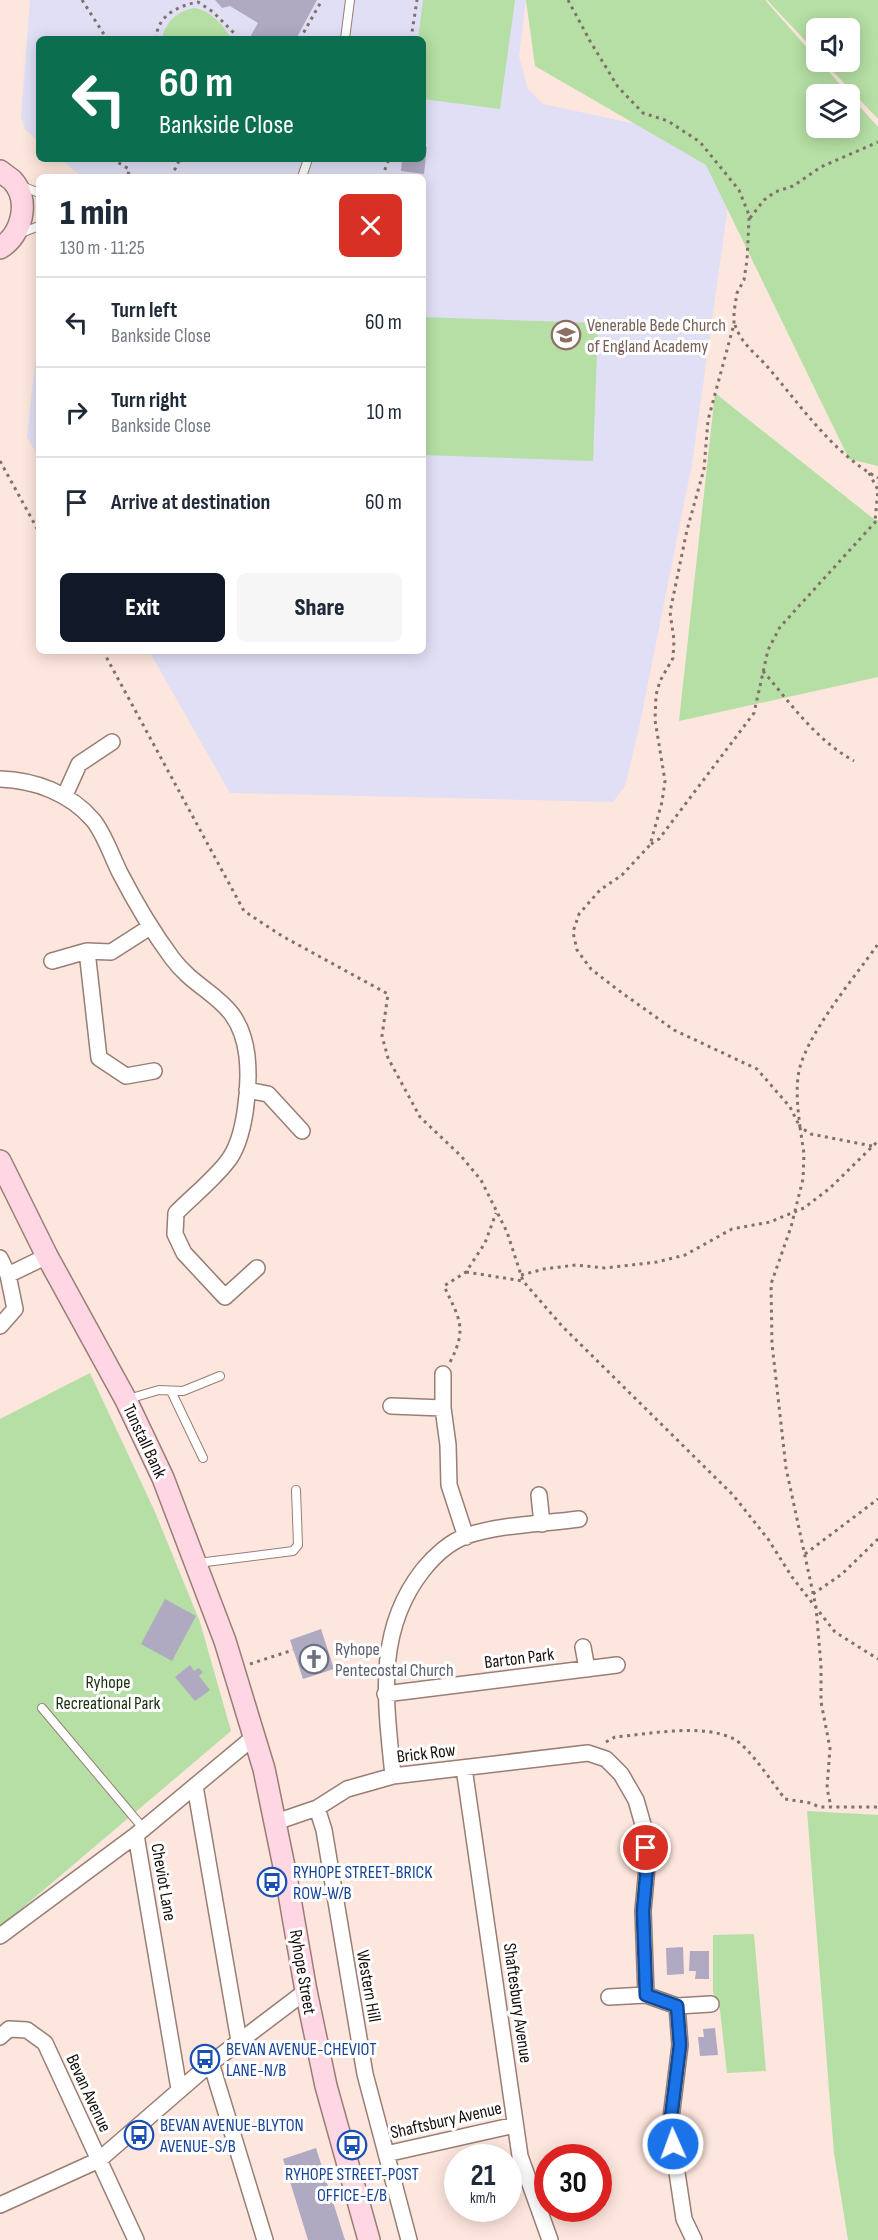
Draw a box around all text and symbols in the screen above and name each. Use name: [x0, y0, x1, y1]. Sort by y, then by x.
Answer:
map controls: [806, 18, 860, 138]
button: sound: [806, 18, 860, 72]
text: 60 m: [159, 58, 233, 109]
icon: left: [60, 60, 138, 138]
button: layers: [806, 84, 860, 138]
text: Bankside Close: [159, 109, 294, 141]
text: 1 min: [60, 192, 128, 235]
button: close: [339, 194, 402, 257]
text: 130 m · 11:25: [60, 236, 145, 260]
text: Turn left: [111, 297, 177, 324]
icon: left: [60, 306, 93, 339]
text: 60 m: [365, 309, 402, 336]
place label: Venerable Bede Church of England Academy: [587, 315, 726, 357]
school or university icon: Venerable Bede Church of England Academy: [550, 319, 582, 351]
text: Bankside Close: [111, 324, 211, 348]
text: Turn right: [111, 387, 187, 414]
icon: right: [60, 396, 93, 429]
text: 10 m: [367, 399, 402, 426]
text: Bankside Close: [111, 414, 211, 438]
icon: arrive: [60, 486, 93, 519]
text: Arrive at destination: [111, 489, 270, 516]
text: 60 m: [365, 489, 402, 516]
button: Exit: [60, 573, 225, 642]
button: Share: [237, 573, 402, 642]
street label: Tunstall Bank: [118, 1401, 171, 1482]
place label: Ryhope Pentecostal Church: [335, 1639, 454, 1681]
church icon: Ryhope Pentecostal Church: [298, 1643, 330, 1675]
street label: Barton Park: [483, 1644, 555, 1673]
park label: Ryhope Recreational Park: [56, 1672, 161, 1714]
street label: Brick Row: [395, 1739, 457, 1768]
pin: [620, 1822, 671, 1873]
icon: arrive: [629, 1831, 662, 1864]
street label: Cheviot Lane: [146, 1842, 181, 1922]
place label: RYHOPE STREET-BRICK ROW-W/B: [293, 1862, 433, 1904]
bus stop icon: RYHOPE STREET-BRICK ROW-W/B: [256, 1866, 288, 1898]
street label: Ryhope Street: [285, 1928, 320, 2017]
street label: Shaftesbury Avenue: [499, 1942, 536, 2064]
street label: Western Hill: [352, 1949, 385, 2024]
place label: BEVAN AVENUE-CHEVIOT LANE-N/B: [226, 2039, 376, 2081]
bus stop icon: BEVAN AVENUE-CHEVIOT LANE-N/B: [189, 2043, 221, 2075]
street label: Bevan Avenue: [61, 2051, 116, 2135]
street label: Shaftsbury Avenue: [388, 2097, 504, 2143]
position arrow: [641, 2112, 705, 2176]
place label: BEVAN AVENUE-BLYTON AVENUE-S/B: [159, 2115, 304, 2157]
bus stop icon: BEVAN AVENUE-BLYTON AVENUE-S/B: [123, 2119, 155, 2151]
bus stop icon: RYHOPE STREET-POST OFFICE-E/B: [336, 2129, 368, 2161]
speed limit sign: 30: [534, 2144, 612, 2222]
text: 21: [471, 2158, 495, 2194]
place label: RYHOPE STREET-POST OFFICE-E/B: [285, 2164, 419, 2206]
text: km/h: [470, 2189, 496, 2208]

